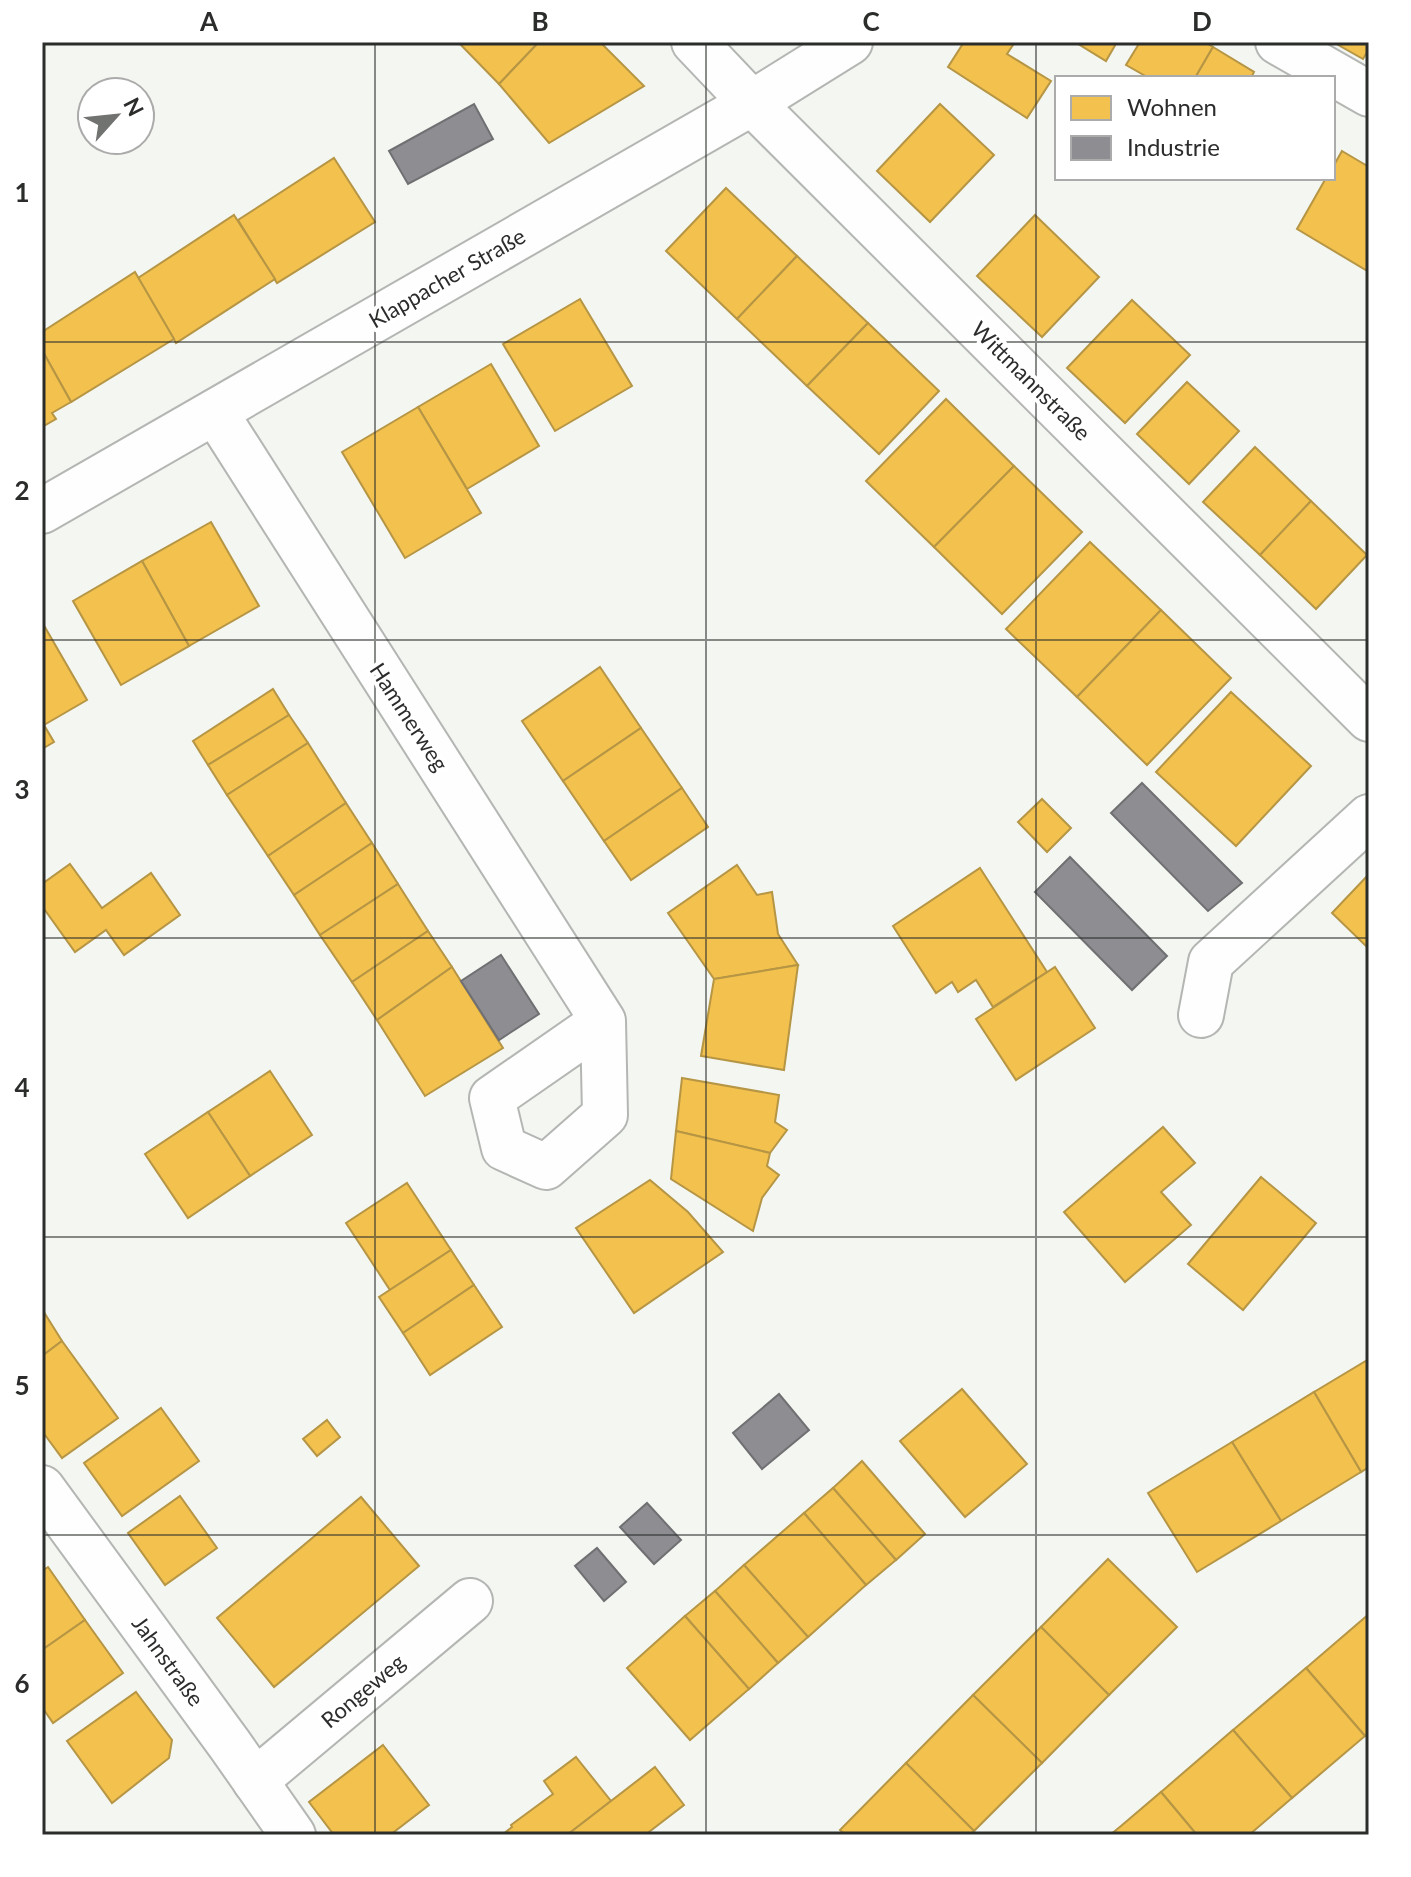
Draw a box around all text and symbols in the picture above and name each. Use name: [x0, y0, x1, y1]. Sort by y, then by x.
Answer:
text: A: [199, 5, 219, 37]
text: B: [531, 5, 549, 37]
text: C: [862, 5, 880, 37]
text: D: [1192, 5, 1212, 37]
north arrow: [76, 76, 156, 156]
legend: [1055, 76, 1335, 180]
text: Wohnen: [1127, 92, 1217, 121]
text: N: [118, 93, 150, 120]
text: Industrie: [1127, 132, 1220, 161]
text: 1: [14, 176, 30, 208]
street label: Klappacher Straße: [364, 222, 530, 333]
street label: Wittmannstraße: [966, 316, 1096, 446]
text: 2: [14, 474, 30, 506]
street label: Hammerweg: [364, 658, 454, 776]
text: 3: [14, 773, 30, 805]
text: 4: [14, 1071, 30, 1103]
text: 5: [14, 1369, 30, 1401]
street label: Jahnstraße: [127, 1610, 210, 1711]
street label: Rongeweg: [315, 1648, 410, 1733]
text: 6: [14, 1667, 30, 1699]

